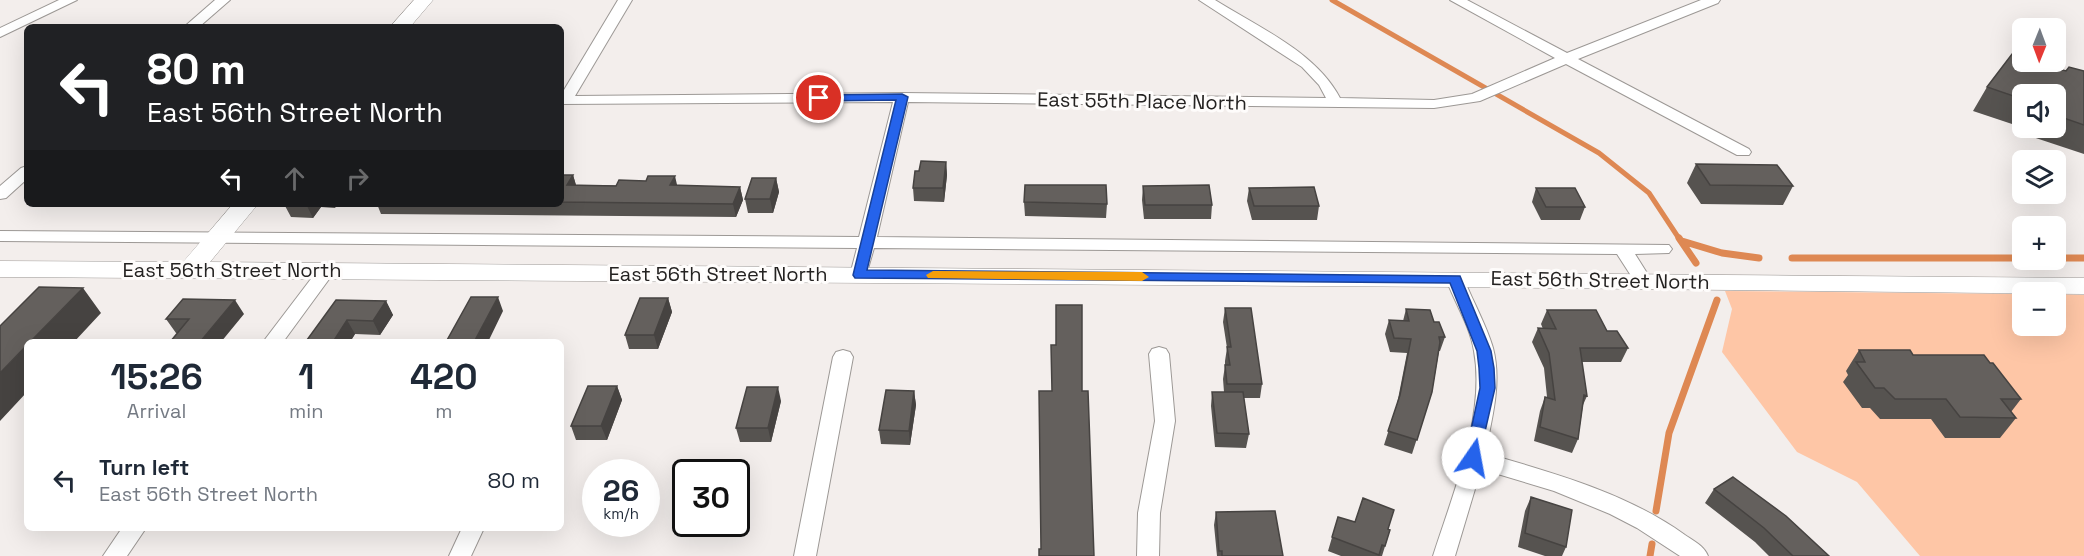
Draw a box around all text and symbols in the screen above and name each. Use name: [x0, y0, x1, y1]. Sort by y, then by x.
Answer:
north arrow: [2012, 18, 2066, 72]
map controls: [2012, 18, 2066, 336]
text: 80 m: [147, 43, 246, 96]
icon: left: [48, 48, 126, 126]
pin: [793, 72, 844, 123]
icon: arrive: [802, 81, 835, 114]
button: sound: [2012, 84, 2066, 138]
street label: East 55th Place North: [1037, 86, 1247, 116]
text: East 56th Street North: [147, 95, 443, 130]
button: layers: [2012, 150, 2066, 204]
icon: left: [215, 162, 248, 195]
icon: ahead: [278, 162, 311, 195]
icon: right: [341, 162, 374, 195]
button: +: [2012, 216, 2066, 270]
street label: East 56th Street North: [122, 257, 342, 283]
street label: East 56th Street North: [608, 261, 828, 287]
street label: East 56th Street North: [1490, 265, 1710, 295]
button: −: [2012, 282, 2066, 336]
text: 15:26: [110, 354, 203, 400]
text: 1: [298, 354, 314, 400]
text: 420: [410, 354, 478, 400]
text: Arrival: [127, 398, 186, 424]
text: min: [289, 398, 323, 424]
text: m: [435, 398, 452, 424]
position arrow: [1441, 426, 1505, 490]
text: Turn left: [99, 453, 189, 481]
speed limit sign: 30: [672, 459, 750, 537]
icon: left: [48, 464, 81, 497]
text: 80 m: [488, 466, 540, 494]
text: 26: [603, 471, 639, 510]
text: East 56th Street North: [99, 481, 318, 507]
text: km/h: [603, 504, 639, 523]

